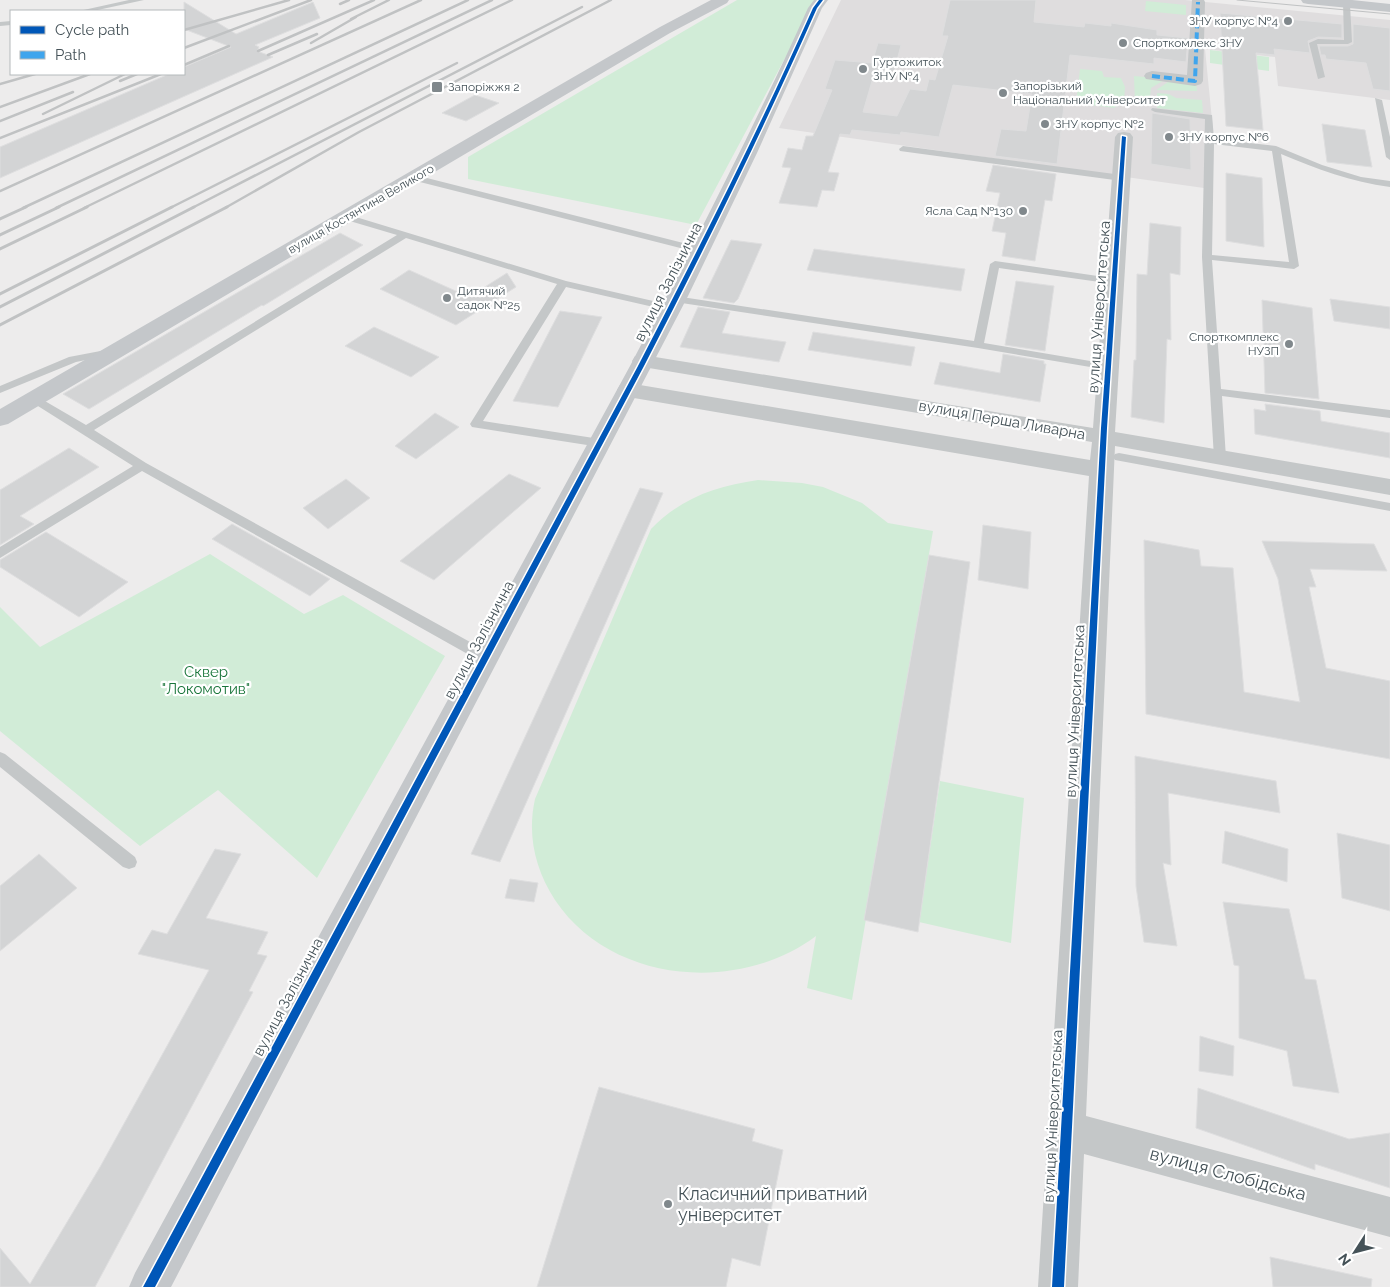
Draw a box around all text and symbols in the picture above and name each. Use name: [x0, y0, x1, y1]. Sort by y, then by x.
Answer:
legend: [10, 10, 185, 75]
place label: ЗНУ корпус №4: [1189, 14, 1278, 28]
marker: ЗНУ корпус №4: [1282, 15, 1294, 27]
text: Cycle path: [55, 21, 129, 39]
place label: Спорткомлекс ЗНУ: [1133, 36, 1243, 50]
marker: Спорткомлекс ЗНУ: [1117, 37, 1129, 49]
text: Path: [55, 46, 86, 64]
place label: Гуртожиток ЗНУ №4: [873, 55, 942, 83]
marker: Гуртожиток ЗНУ №4: [857, 63, 869, 75]
place label: Запорізький Національний Університет: [1013, 79, 1166, 107]
marker: Запоріжжя 2: [430, 80, 444, 94]
place label: Запоріжжя 2: [448, 80, 520, 94]
marker: Запорізький Національний Університет: [997, 87, 1009, 99]
place label: ЗНУ корпус №2: [1055, 117, 1144, 131]
marker: ЗНУ корпус №2: [1039, 118, 1051, 130]
place label: ЗНУ корпус №6: [1179, 130, 1269, 144]
marker: ЗНУ корпус №6: [1163, 131, 1175, 143]
street label: вулиця Костянтина Великого: [285, 161, 437, 257]
place label: Ясла Сад №130: [925, 204, 1013, 218]
marker: Ясла Сад №130: [1017, 205, 1029, 217]
street label: вулиця Залізнична: [630, 219, 706, 345]
street label: вулиця Університетська: [1084, 220, 1114, 394]
place label: Дитячий садок №25: [457, 284, 520, 312]
marker: Дитячий садок №25: [441, 292, 453, 304]
place label: Спорткомплекс НУЗП: [1189, 330, 1279, 358]
marker: Спорткомплекс НУЗП: [1283, 338, 1295, 350]
street label: вулиця Перша Ливарна: [917, 396, 1087, 444]
street label: вулиця Залізнична: [440, 578, 518, 702]
street label: вулиця Університетська: [1061, 624, 1089, 798]
park label: Сквер "Локомотив": [162, 663, 250, 698]
street label: вулиця Залізнична: [249, 935, 327, 1059]
street label: вулиця Університетська: [1039, 1029, 1067, 1203]
street label: вулиця Слобідська: [1148, 1143, 1309, 1205]
place label: Класичний приватний університет: [678, 1183, 868, 1225]
marker: Класичний приватний університет: [662, 1198, 674, 1210]
north arrow: [1330, 1227, 1380, 1277]
text: N: [1335, 1251, 1354, 1269]

